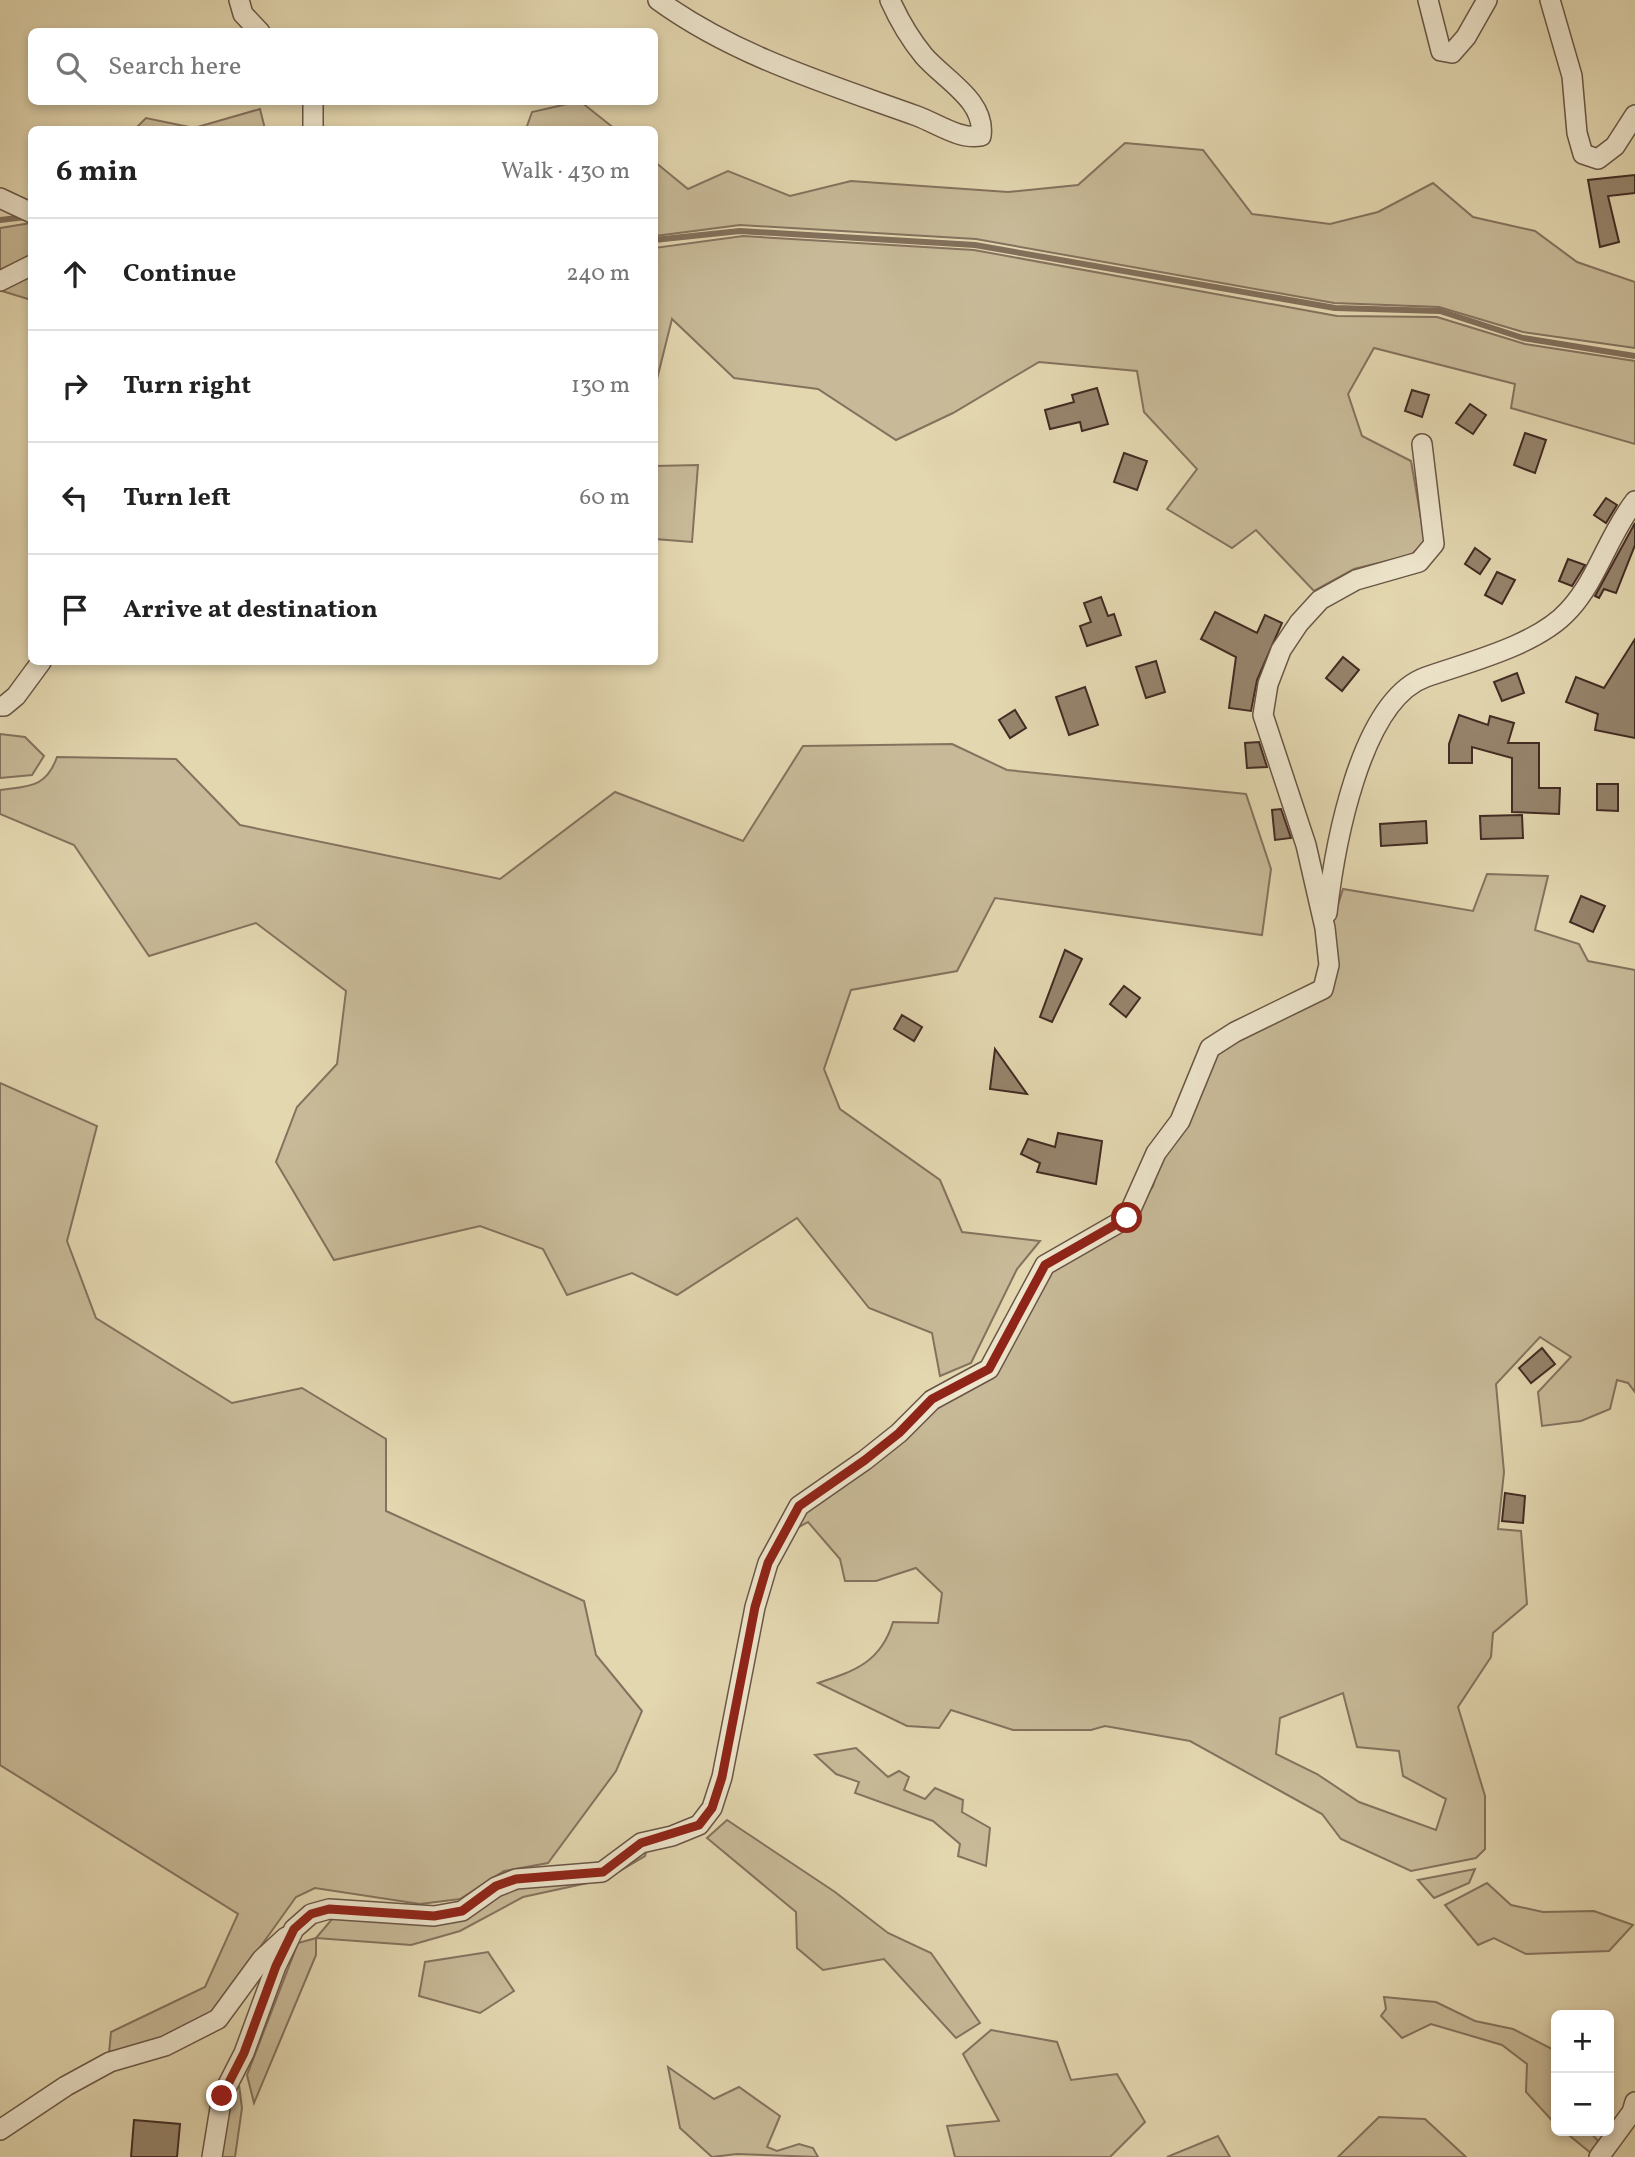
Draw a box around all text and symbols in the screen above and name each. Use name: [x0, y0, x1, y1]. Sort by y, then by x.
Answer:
search box: [28, 28, 658, 105]
icon: search: [52, 48, 90, 86]
text: Search here: [108, 49, 241, 85]
text: 6 min: [56, 151, 138, 193]
text: Walk · 430 m: [501, 156, 630, 188]
icon: ahead: [56, 255, 94, 293]
text: Continue: [123, 256, 236, 292]
text: 240 m: [566, 258, 630, 290]
icon: right: [56, 367, 94, 405]
text: Turn right: [123, 368, 251, 404]
text: 130 m: [571, 370, 630, 402]
icon: left: [56, 479, 94, 517]
text: Turn left: [123, 480, 231, 516]
text: 60 m: [580, 482, 630, 514]
icon: arrive: [56, 591, 94, 629]
text: Arrive at destination: [123, 592, 378, 628]
route start: [1111, 1202, 1142, 1233]
map controls: [1551, 2010, 1614, 2136]
button: +: [1551, 2010, 1614, 2073]
button: −: [1551, 2073, 1614, 2136]
route end: [206, 2080, 237, 2111]

